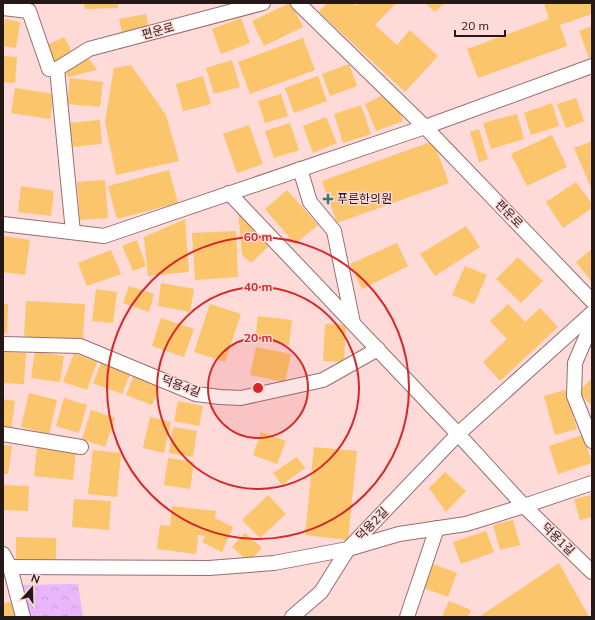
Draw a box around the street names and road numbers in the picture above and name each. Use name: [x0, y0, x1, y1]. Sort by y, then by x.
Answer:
street label: 편운로: [140, 19, 176, 42]
street label: 편운로: [492, 197, 526, 231]
street label: 덕용4길: [160, 372, 203, 399]
street label: 덕용2길: [352, 504, 391, 543]
street label: 덕용1길: [539, 519, 578, 558]

